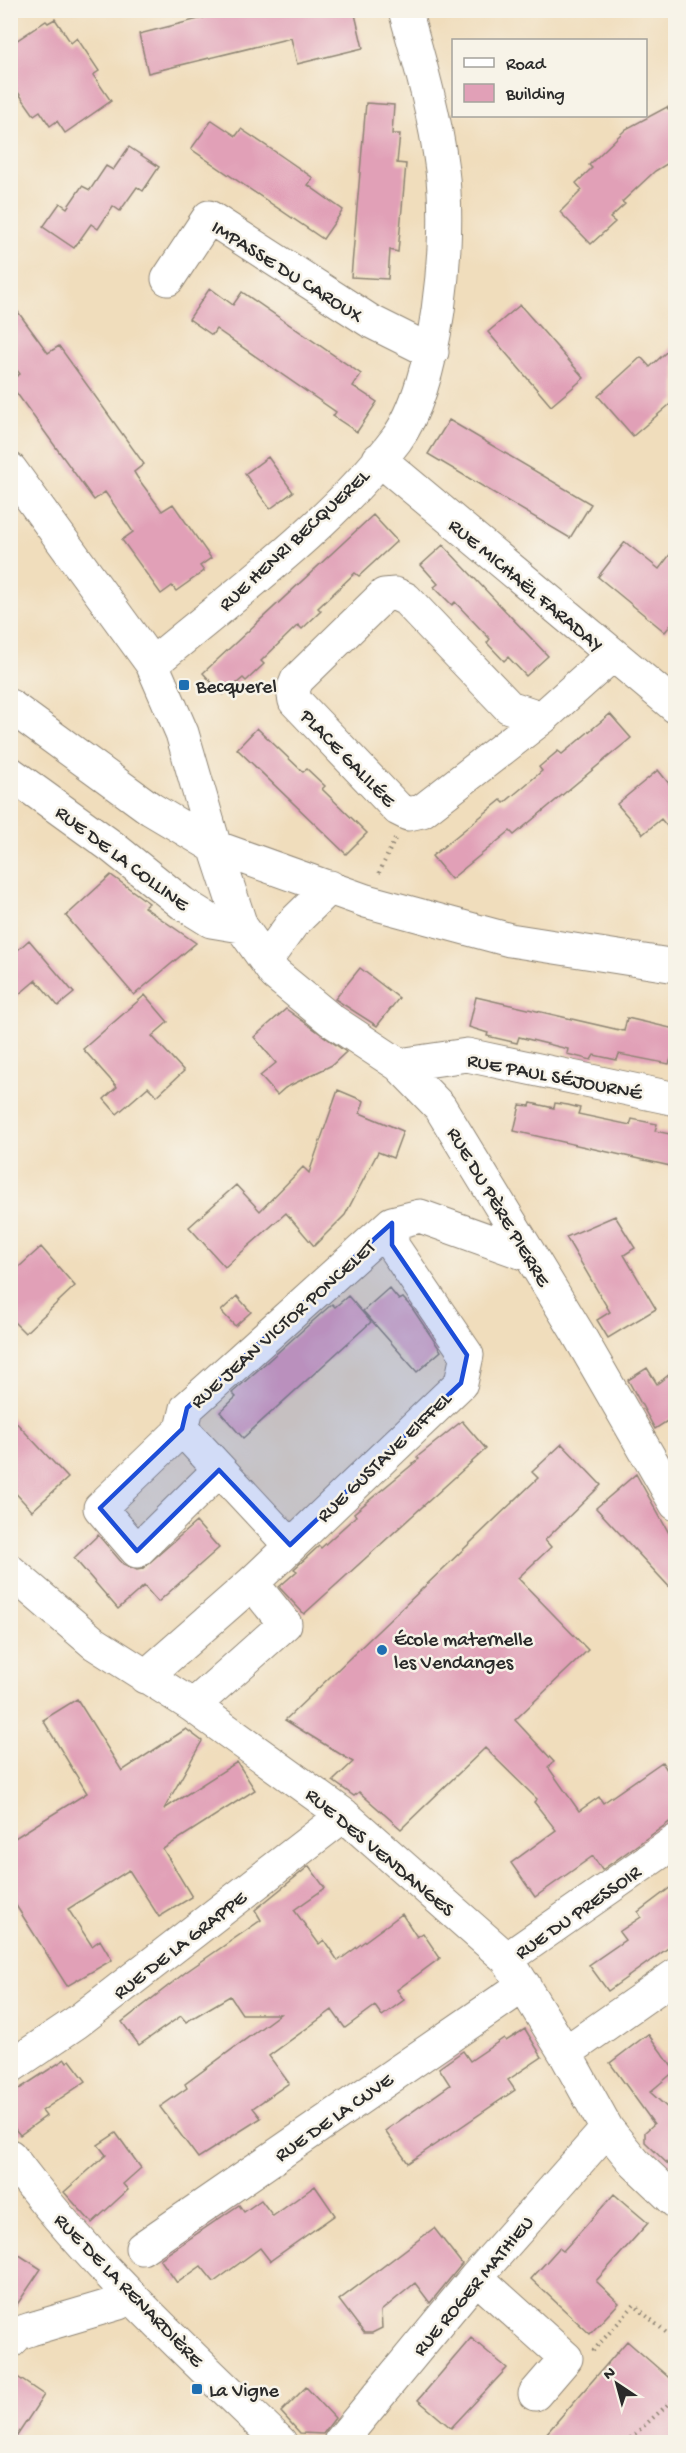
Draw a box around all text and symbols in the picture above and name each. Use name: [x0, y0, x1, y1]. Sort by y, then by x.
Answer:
legend: [452, 39, 647, 117]
text: Road: [506, 55, 547, 76]
text: Building: [505, 85, 565, 106]
street label: IMPASSE DU CAROUX: [206, 217, 367, 330]
street label: RUE HENRI BECQUEREL: [215, 465, 376, 617]
street label: RUE MICHAËL FARADAY: [443, 515, 607, 658]
place label: Becquerel: [195, 677, 277, 700]
marker: Becquerel: [177, 678, 191, 692]
street label: PLACE GALILÉE: [293, 704, 401, 814]
street label: RUE DE LA COLLINE: [50, 802, 193, 918]
street label: RUE PAUL SÉJOURNÉ: [465, 1049, 645, 1107]
street label: RUE DU PÈRE PIERRE: [440, 1124, 555, 1293]
street label: RUE JEAN VICTOR PONCELET: [187, 1236, 382, 1415]
street label: RUE GUSTAVE EIFFEL: [313, 1388, 458, 1529]
place label: École maternelle les Vendanges: [394, 1629, 534, 1676]
marker: École maternelle les Vendanges: [375, 1643, 389, 1657]
street label: RUE DES VENDANGES: [299, 1785, 459, 1923]
street label: RUE DU PRESSOIR: [512, 1861, 648, 1966]
street label: RUE DE LA GRAPPE: [110, 1887, 254, 2006]
street label: RUE DE LA CUVE: [271, 2069, 400, 2168]
street label: RUE DE LA RENARDIÈRE: [48, 2209, 209, 2374]
street label: RUE ROGER MATHIEU: [409, 2213, 540, 2362]
north arrow: [587, 2354, 647, 2414]
text: N: [600, 2364, 620, 2385]
place label: La Vigne: [209, 2381, 280, 2404]
marker: La Vigne: [190, 2382, 204, 2396]

